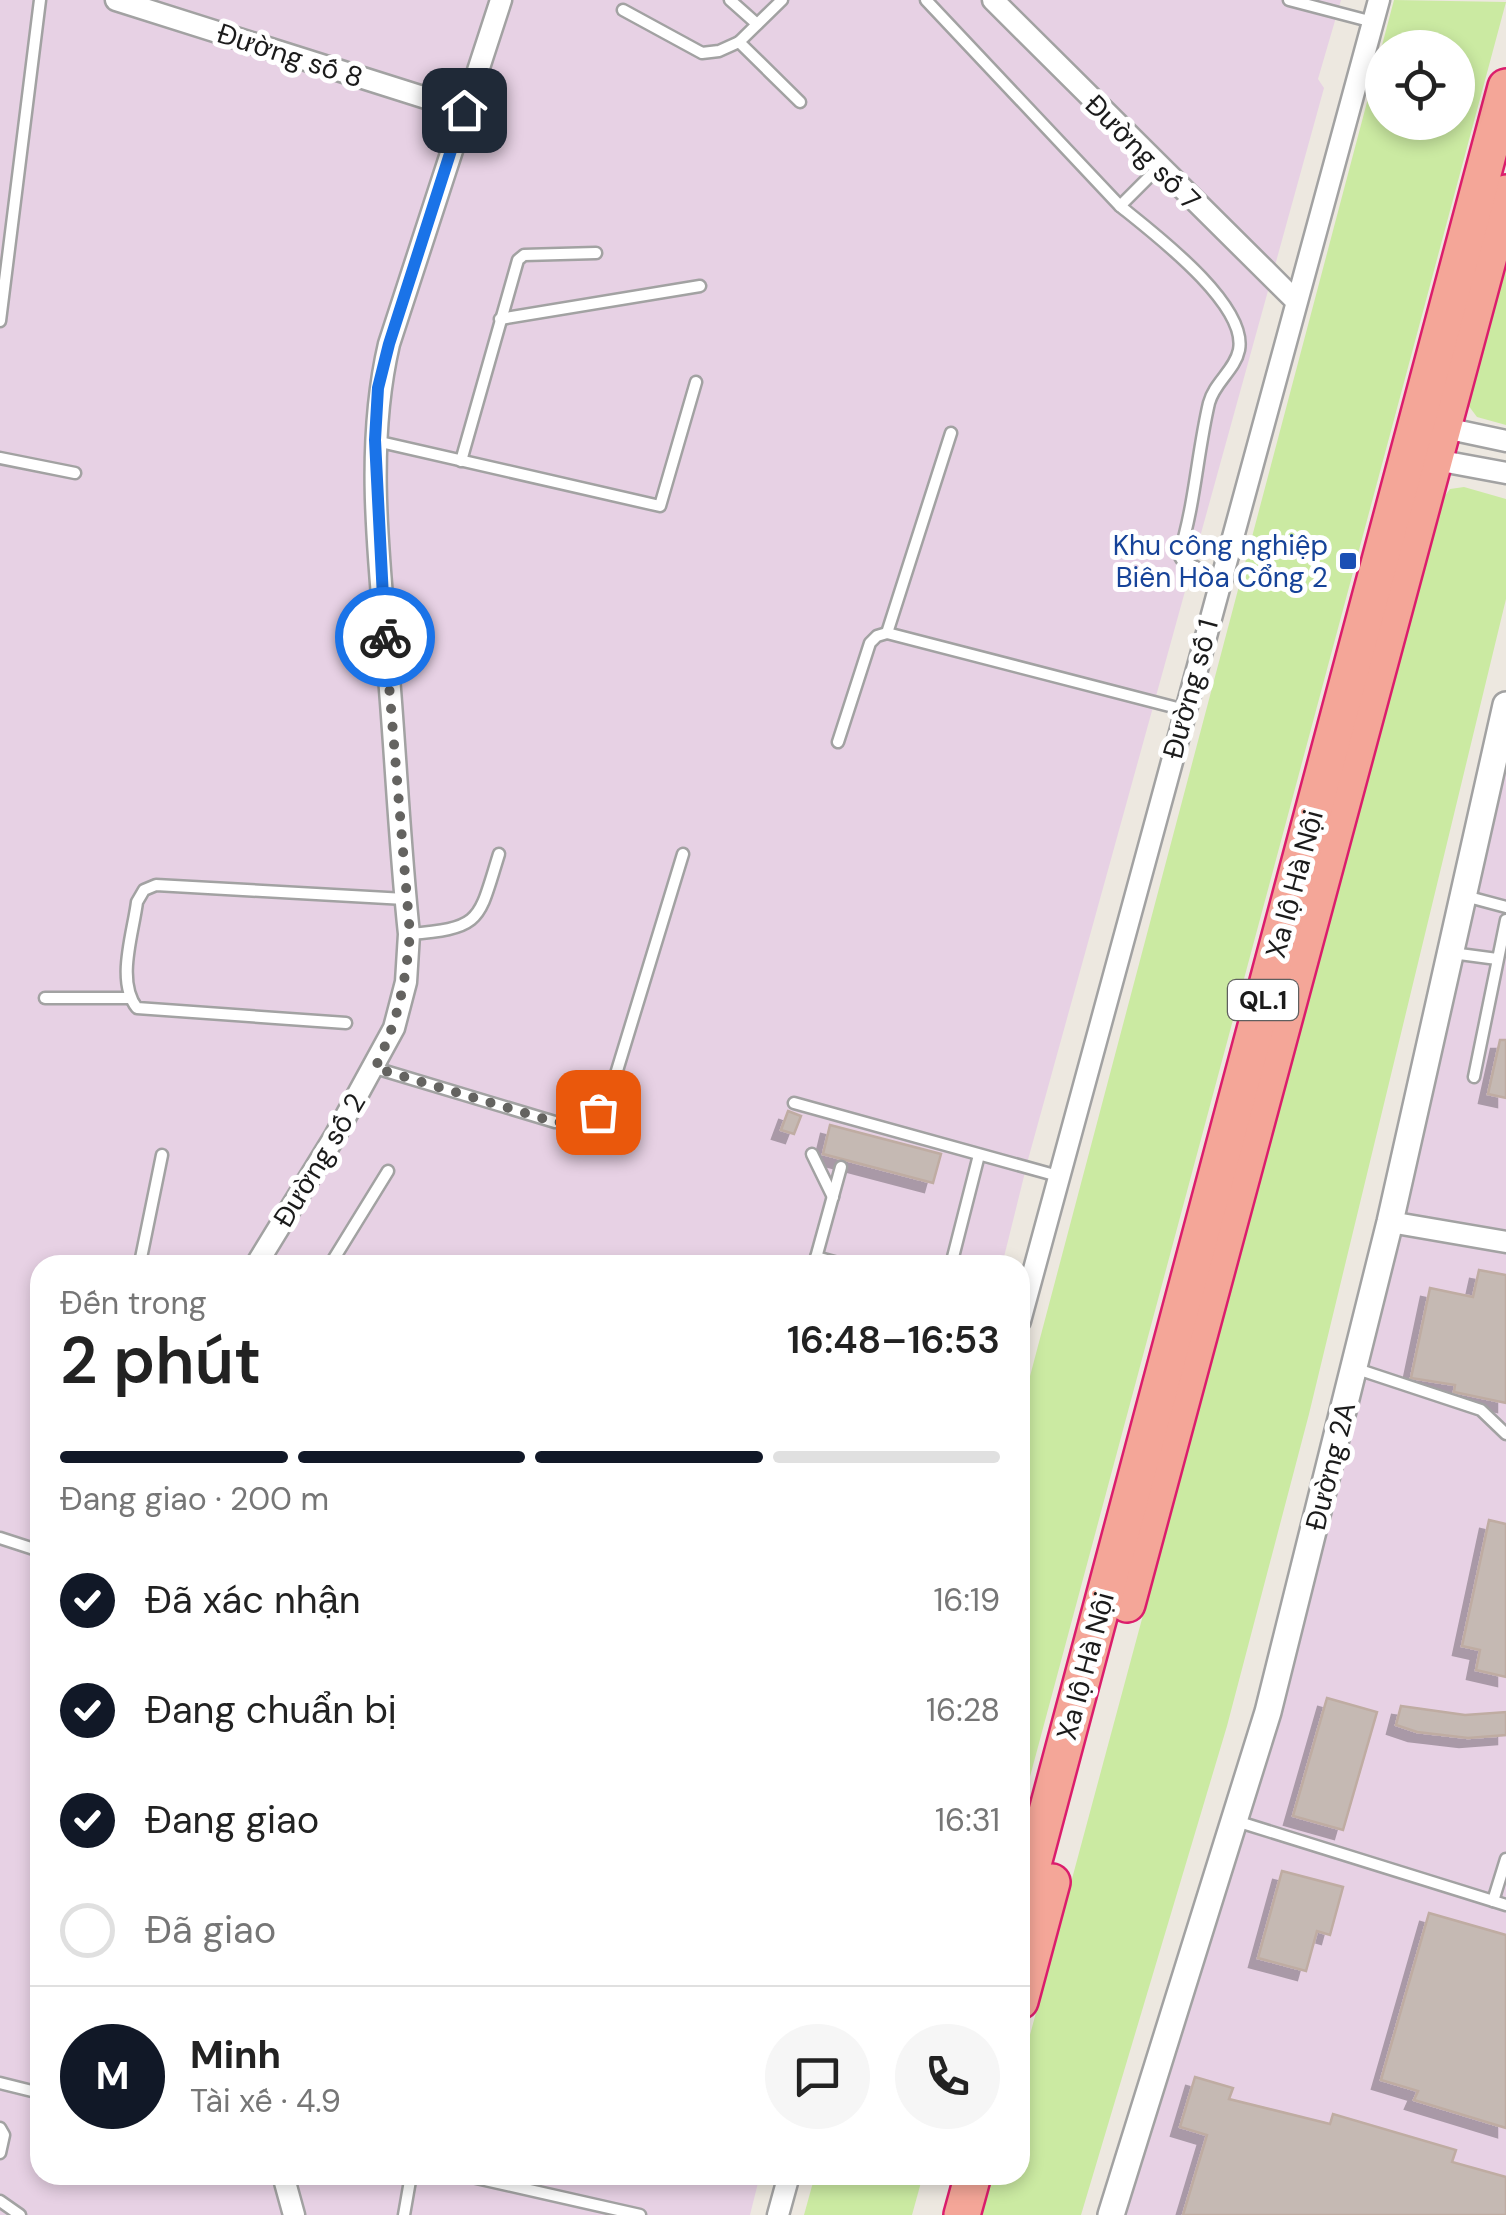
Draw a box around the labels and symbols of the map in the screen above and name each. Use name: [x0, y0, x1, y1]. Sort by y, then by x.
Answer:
street label: Đường số 8: [212, 15, 367, 96]
pin: [422, 68, 507, 153]
street label: Đường số 7: [1077, 87, 1208, 218]
place label: Khu công nghiệp Biên Hòa Cổng 2: [1113, 527, 1328, 596]
marker: Khu công nghiệp Biên Hòa Cổng 2: [1337, 550, 1359, 572]
courier: [335, 587, 435, 687]
street label: Đường số 1: [1154, 615, 1227, 763]
street label: Xa lộ Hà Nội: [1257, 806, 1332, 962]
road number: QL.1: [1228, 980, 1298, 1020]
pin: [556, 1070, 641, 1155]
street label: Đường số 2: [265, 1086, 374, 1234]
street label: Đường 2A: [1297, 1398, 1364, 1534]
street label: Xa lộ Hà Nội: [1048, 1588, 1123, 1744]

